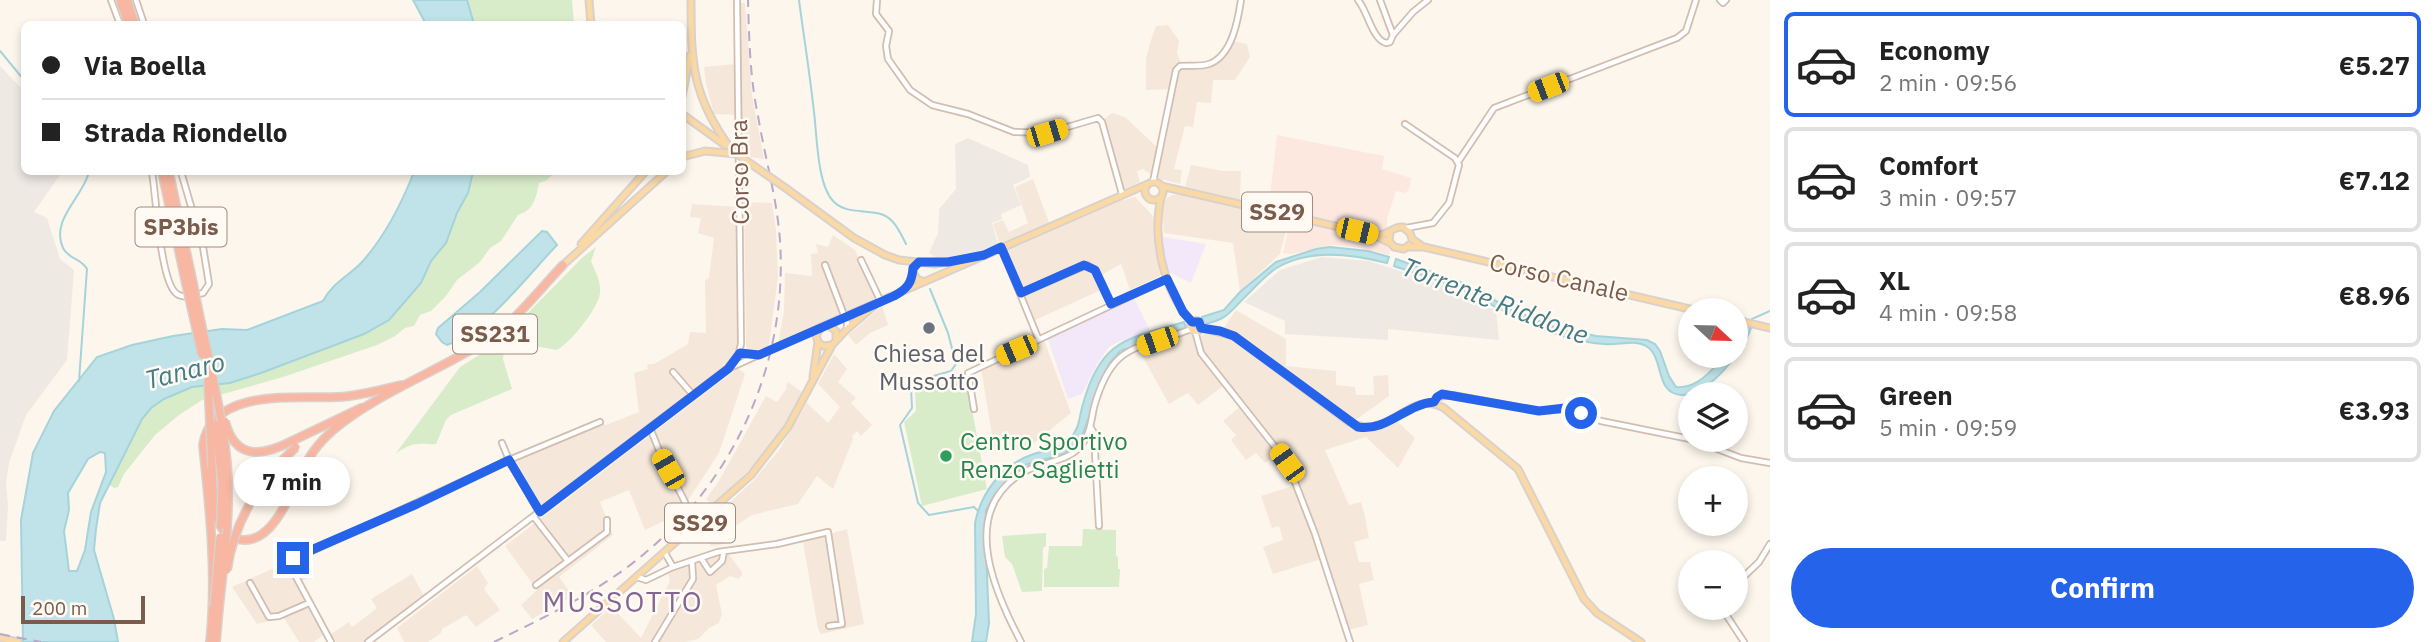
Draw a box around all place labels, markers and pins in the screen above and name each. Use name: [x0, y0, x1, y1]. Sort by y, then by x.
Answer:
marker: Chiesa del Mussotto: [921, 320, 937, 336]
place label: Chiesa del Mussotto: [873, 337, 985, 397]
place label: Centro Sportivo Renzo Saglietti: [960, 425, 1128, 485]
marker: Centro Sportivo Renzo Saglietti: [938, 448, 954, 464]

